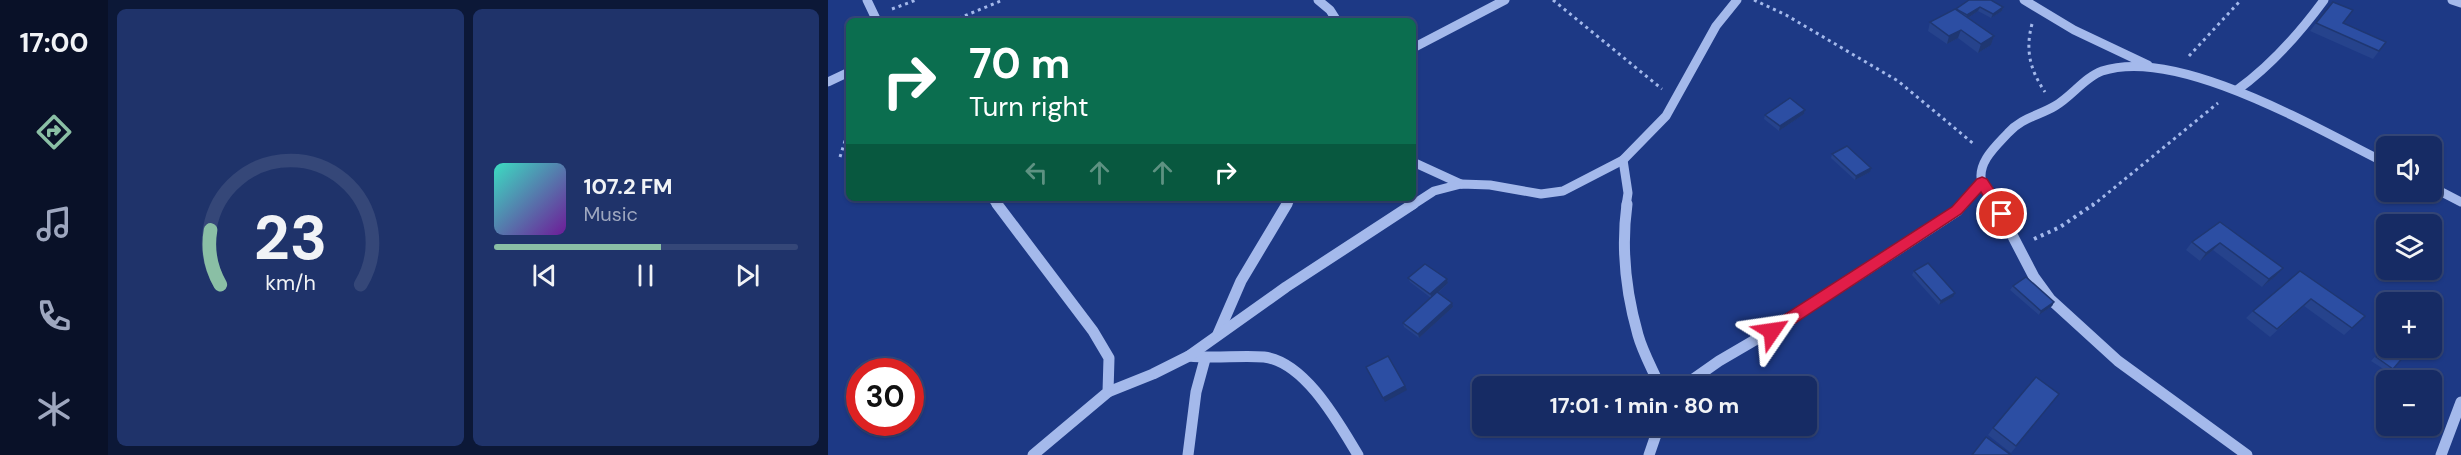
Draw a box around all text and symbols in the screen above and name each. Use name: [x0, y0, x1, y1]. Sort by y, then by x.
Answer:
text: 17:00: [19, 25, 89, 60]
text: 70 m: [969, 36, 1070, 91]
icon: right: [870, 42, 948, 120]
text: Turn right: [969, 89, 1089, 124]
icon: directions: [33, 111, 75, 153]
map controls: [2376, 136, 2442, 436]
button: sound: [2376, 136, 2442, 202]
icon: left: [1020, 156, 1053, 189]
icon: ahead: [1083, 156, 1116, 189]
icon: ahead: [1146, 156, 1179, 189]
icon: right: [1209, 156, 1242, 189]
text: 107.2 FM: [584, 172, 673, 201]
pin: [1976, 188, 2027, 239]
text: 23: [253, 197, 327, 278]
icon: arrive: [1985, 197, 2018, 230]
text: Music: [584, 201, 638, 227]
icon: music: [33, 203, 75, 245]
button: layers: [2376, 214, 2442, 280]
icon: previous: [528, 259, 561, 292]
icon: pause: [629, 259, 662, 292]
icon: next: [731, 259, 764, 292]
text: km/h: [265, 269, 316, 297]
button: +: [2376, 292, 2442, 358]
icon: phone: [33, 295, 75, 337]
position arrow: [1740, 299, 1804, 363]
speed limit sign: 30: [846, 358, 924, 436]
button: −: [2376, 370, 2442, 436]
icon: climate: [33, 388, 75, 430]
text: 17:01 · 1 min · 80 m: [1550, 391, 1739, 420]

